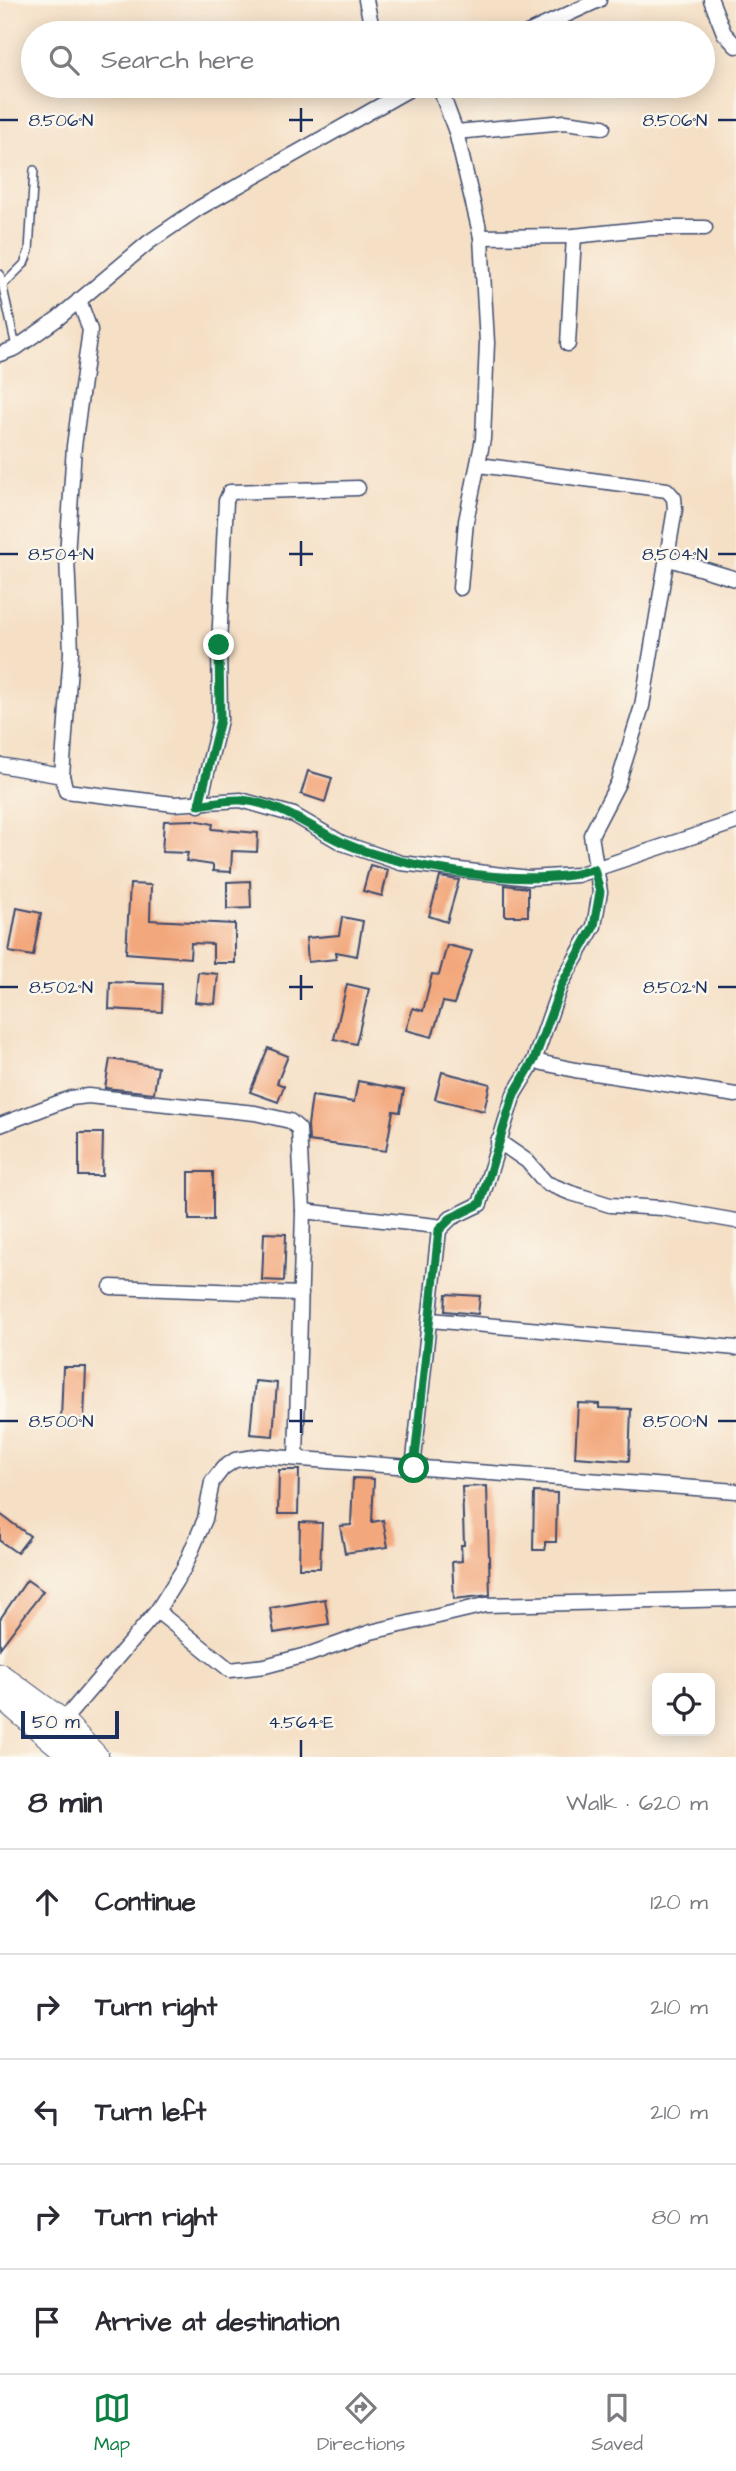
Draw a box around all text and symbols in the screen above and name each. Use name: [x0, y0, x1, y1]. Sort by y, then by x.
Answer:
search box: [21, 21, 715, 98]
icon: search: [45, 41, 83, 79]
text: Search here: [101, 42, 254, 78]
text: 8.506°N: [29, 108, 93, 133]
text: 8.506°N: [643, 108, 707, 133]
text: 8.504°N: [28, 542, 94, 567]
text: 8.504°N: [642, 542, 708, 567]
route end: [203, 629, 234, 660]
text: 8.502°N: [29, 975, 93, 1000]
text: 8.502°N: [643, 975, 707, 1000]
text: 8.500°N: [29, 1409, 93, 1434]
text: 8.500°N: [643, 1409, 707, 1434]
route start: [398, 1452, 429, 1483]
map controls: [652, 1673, 715, 1736]
button: locate: [652, 1673, 715, 1736]
scale bar: [21, 1708, 119, 1740]
text: 50 m: [32, 1709, 80, 1736]
text: 4.564°E: [268, 1710, 334, 1735]
text: 8 min: [28, 1782, 102, 1824]
text: Walk · 620 m: [566, 1787, 708, 1819]
icon: ahead: [28, 1883, 66, 1921]
text: Continue: [95, 1884, 196, 1920]
text: 120 m: [650, 1886, 708, 1918]
icon: right: [28, 1988, 66, 2026]
text: Turn right: [95, 1989, 217, 2025]
text: 210 m: [650, 1991, 708, 2023]
icon: left: [28, 2093, 66, 2131]
text: Turn left: [95, 2094, 206, 2130]
text: 210 m: [650, 2096, 708, 2128]
icon: right: [28, 2198, 66, 2236]
text: Turn right: [95, 2199, 217, 2235]
text: 80 m: [651, 2201, 708, 2233]
icon: arrive: [28, 2303, 66, 2341]
text: Arrive at destination: [95, 2304, 340, 2340]
tab: Map: [93, 2389, 131, 2458]
tab: Directions: [317, 2389, 405, 2458]
tab: Saved: [591, 2389, 643, 2458]

